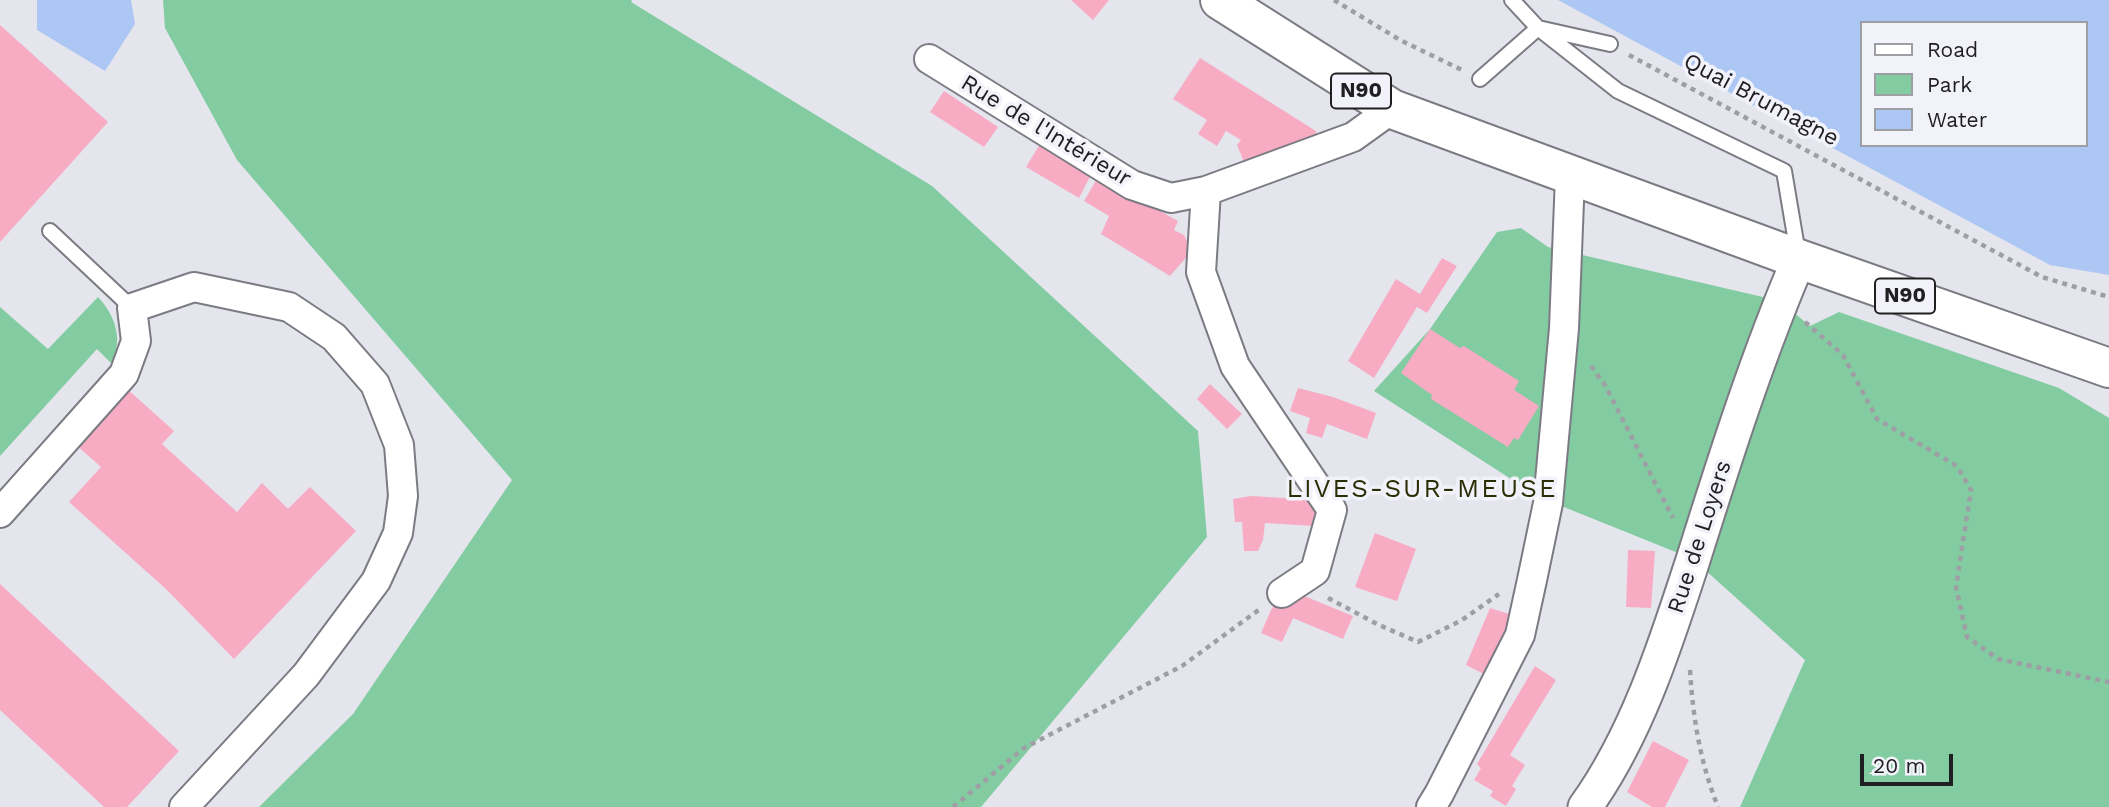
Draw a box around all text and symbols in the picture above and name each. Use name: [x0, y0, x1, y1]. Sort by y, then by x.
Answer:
legend: [1860, 21, 2088, 147]
text: Road: [1927, 37, 1978, 62]
street label: Quai Brumagne: [1679, 48, 1843, 152]
street label: Rue de l'Intérieur: [956, 69, 1136, 193]
text: Park: [1927, 72, 1972, 97]
road number: N90: [1331, 74, 1391, 108]
text: Water: [1927, 107, 1987, 132]
road number: N90: [1875, 278, 1935, 314]
street label: Rue de Loyers: [1662, 457, 1738, 617]
district label: LIVES-SUR-MEUSE: [1288, 473, 1556, 505]
scale bar: [1864, 740, 1957, 784]
text: 20 m: [1873, 753, 1925, 778]

